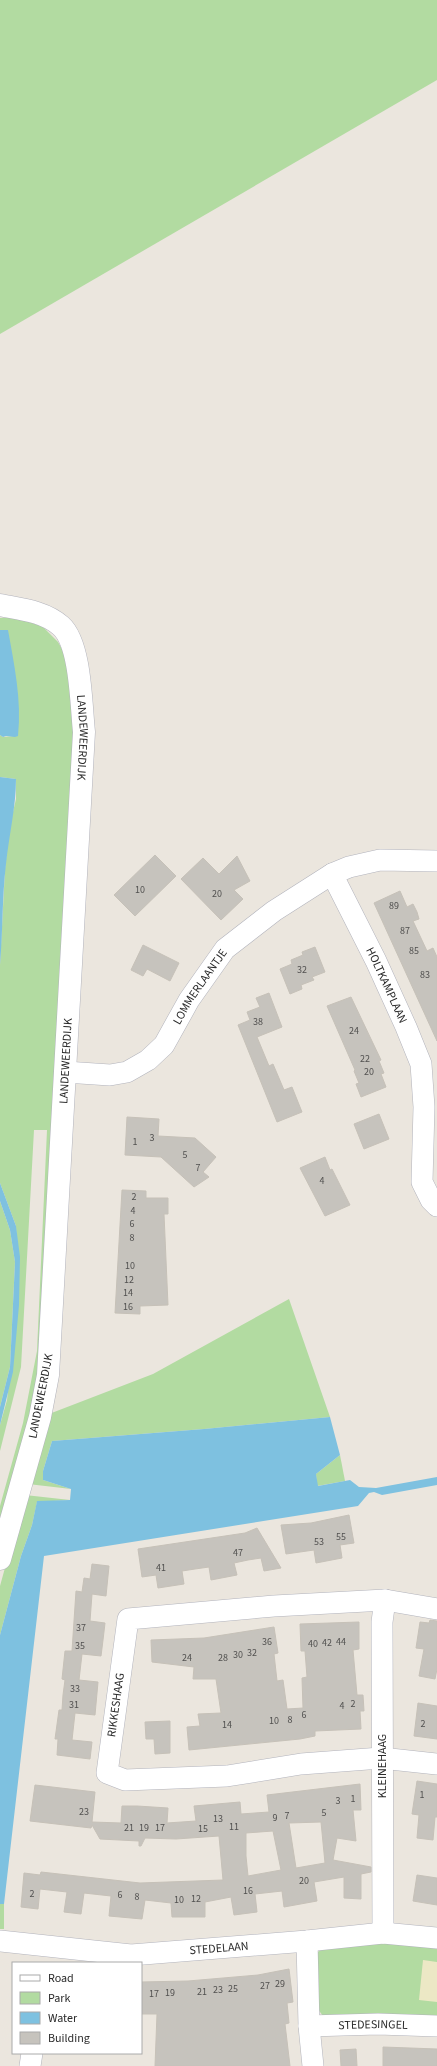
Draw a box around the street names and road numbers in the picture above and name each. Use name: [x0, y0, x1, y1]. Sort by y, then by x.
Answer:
street label: LANDEWEERDIJK: [73, 694, 93, 781]
street label: HOLTKAMPLAAN: [362, 944, 412, 1026]
street label: LOMMERLAANTJE: [169, 945, 231, 1028]
street label: LANDEWEERDIJK: [55, 1018, 77, 1104]
street label: LANDEWEERDIJK: [24, 1352, 58, 1440]
street label: RIKKESHAAG: [103, 1672, 129, 1738]
street label: KLEINEHAAG: [374, 1734, 391, 1798]
street label: STEDELAAN: [189, 1937, 249, 1959]
street label: STEDESINGEL: [338, 2015, 408, 2034]

